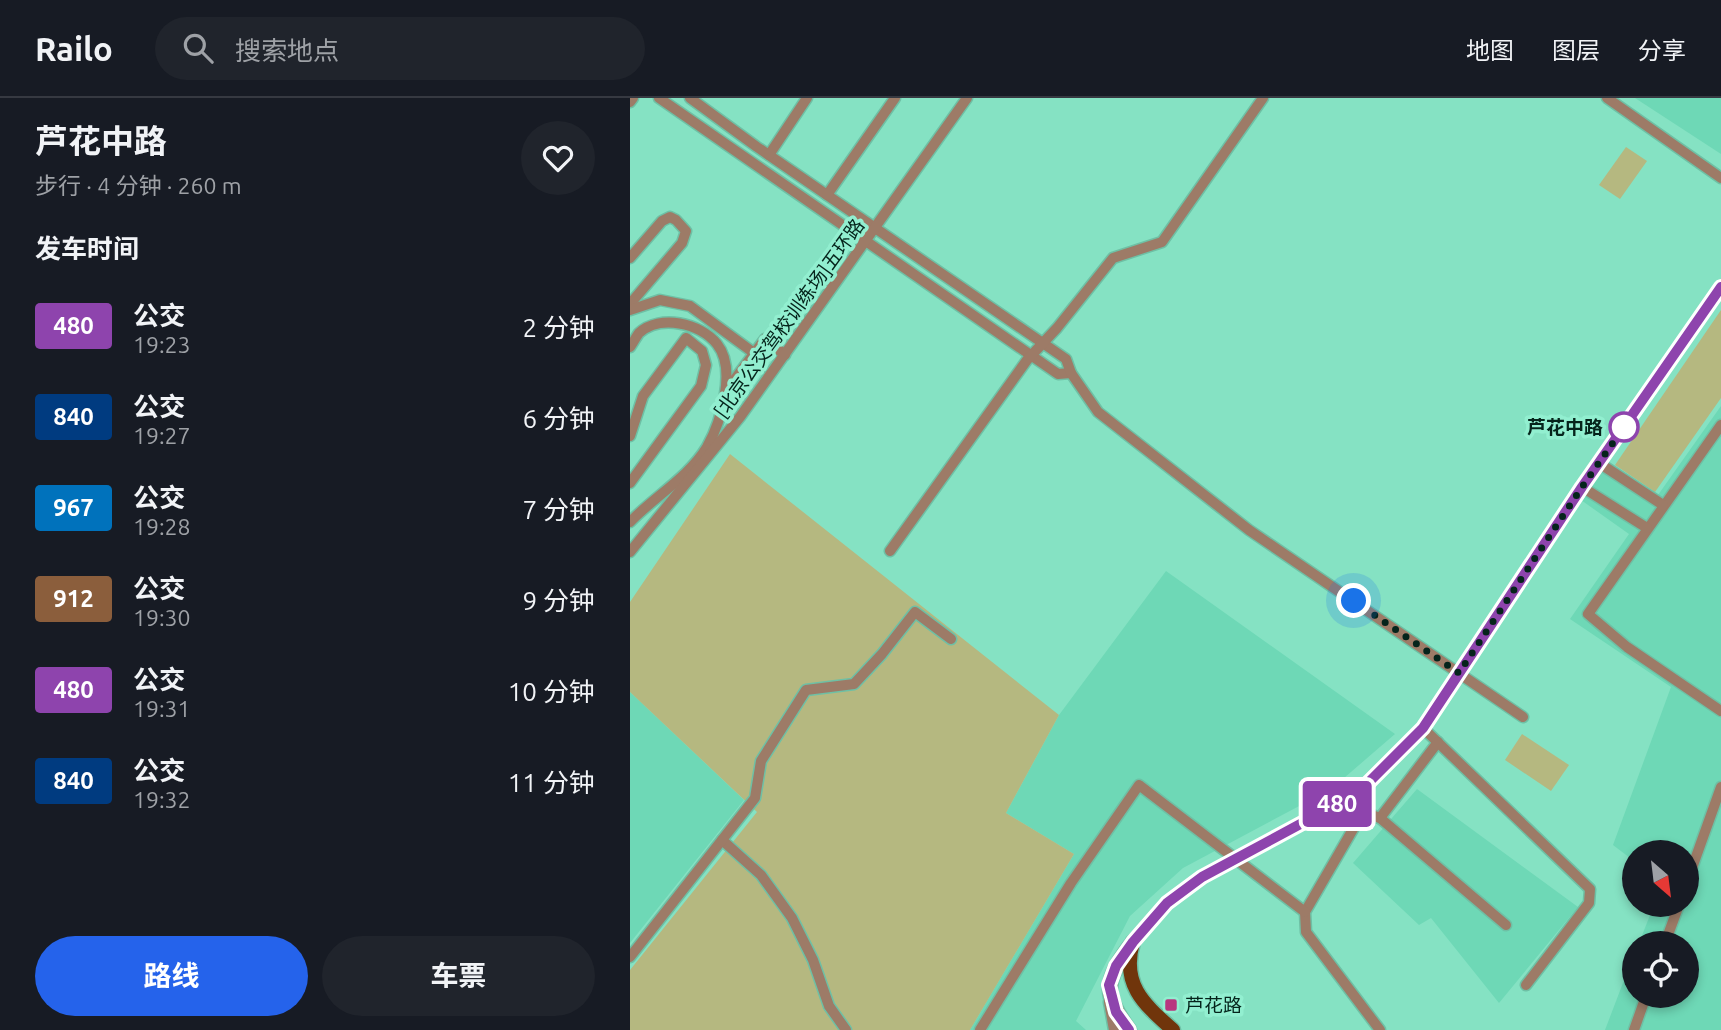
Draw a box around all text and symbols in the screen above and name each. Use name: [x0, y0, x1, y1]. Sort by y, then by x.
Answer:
search box: [155, 17, 645, 80]
icon: search: [179, 29, 217, 67]
text: Railo: [35, 30, 113, 67]
text: 搜索地点: [235, 36, 339, 65]
text: 地图: [1466, 37, 1514, 64]
text: 图层: [1552, 37, 1600, 64]
text: 分享: [1638, 37, 1686, 64]
button: heart: [521, 121, 595, 195]
text: 芦花中路: [35, 122, 167, 159]
text: 步行 · 4 分钟 · 260 m: [35, 173, 242, 198]
street label: [北京公交驾校训练场]五环路: [710, 214, 868, 422]
text: 发车时间: [35, 234, 139, 263]
text: 公交: [133, 301, 185, 330]
text: 480: [53, 312, 94, 339]
text: 2 分钟: [522, 313, 595, 342]
text: 19:23: [133, 332, 191, 357]
text: 公交: [133, 392, 185, 421]
text: 840: [53, 403, 94, 430]
text: 6 分钟: [522, 404, 595, 433]
marker: 芦花中路: [1609, 412, 1639, 442]
place label: 芦花中路: [1527, 416, 1603, 438]
text: 19:27: [133, 423, 191, 448]
text: 公交: [133, 483, 185, 512]
text: 967: [53, 494, 94, 521]
text: 7 分钟: [522, 495, 595, 524]
text: 19:28: [133, 514, 191, 539]
text: 公交: [133, 574, 185, 603]
your location: [1336, 583, 1371, 618]
text: 912: [53, 585, 94, 612]
text: 9 分钟: [522, 586, 595, 615]
text: 19:30: [133, 605, 191, 630]
text: 公交: [133, 665, 185, 694]
text: 480: [53, 676, 94, 703]
text: 10 分钟: [508, 677, 595, 706]
text: 19:31: [133, 696, 191, 721]
text: 公交: [133, 756, 185, 785]
text: 840: [53, 767, 94, 794]
text: 11 分钟: [508, 768, 595, 797]
line badge: 480: [1297, 781, 1377, 827]
text: 19:32: [133, 787, 191, 812]
text: 480: [1317, 790, 1357, 817]
north arrow: [1622, 840, 1699, 917]
map controls: [1622, 840, 1699, 1008]
button: locate: [1622, 931, 1699, 1008]
button: 路线: [35, 936, 308, 1016]
button: 车票: [322, 936, 595, 1016]
place label: 芦花路: [1185, 994, 1242, 1016]
marker: 芦花路: [1163, 997, 1179, 1013]

